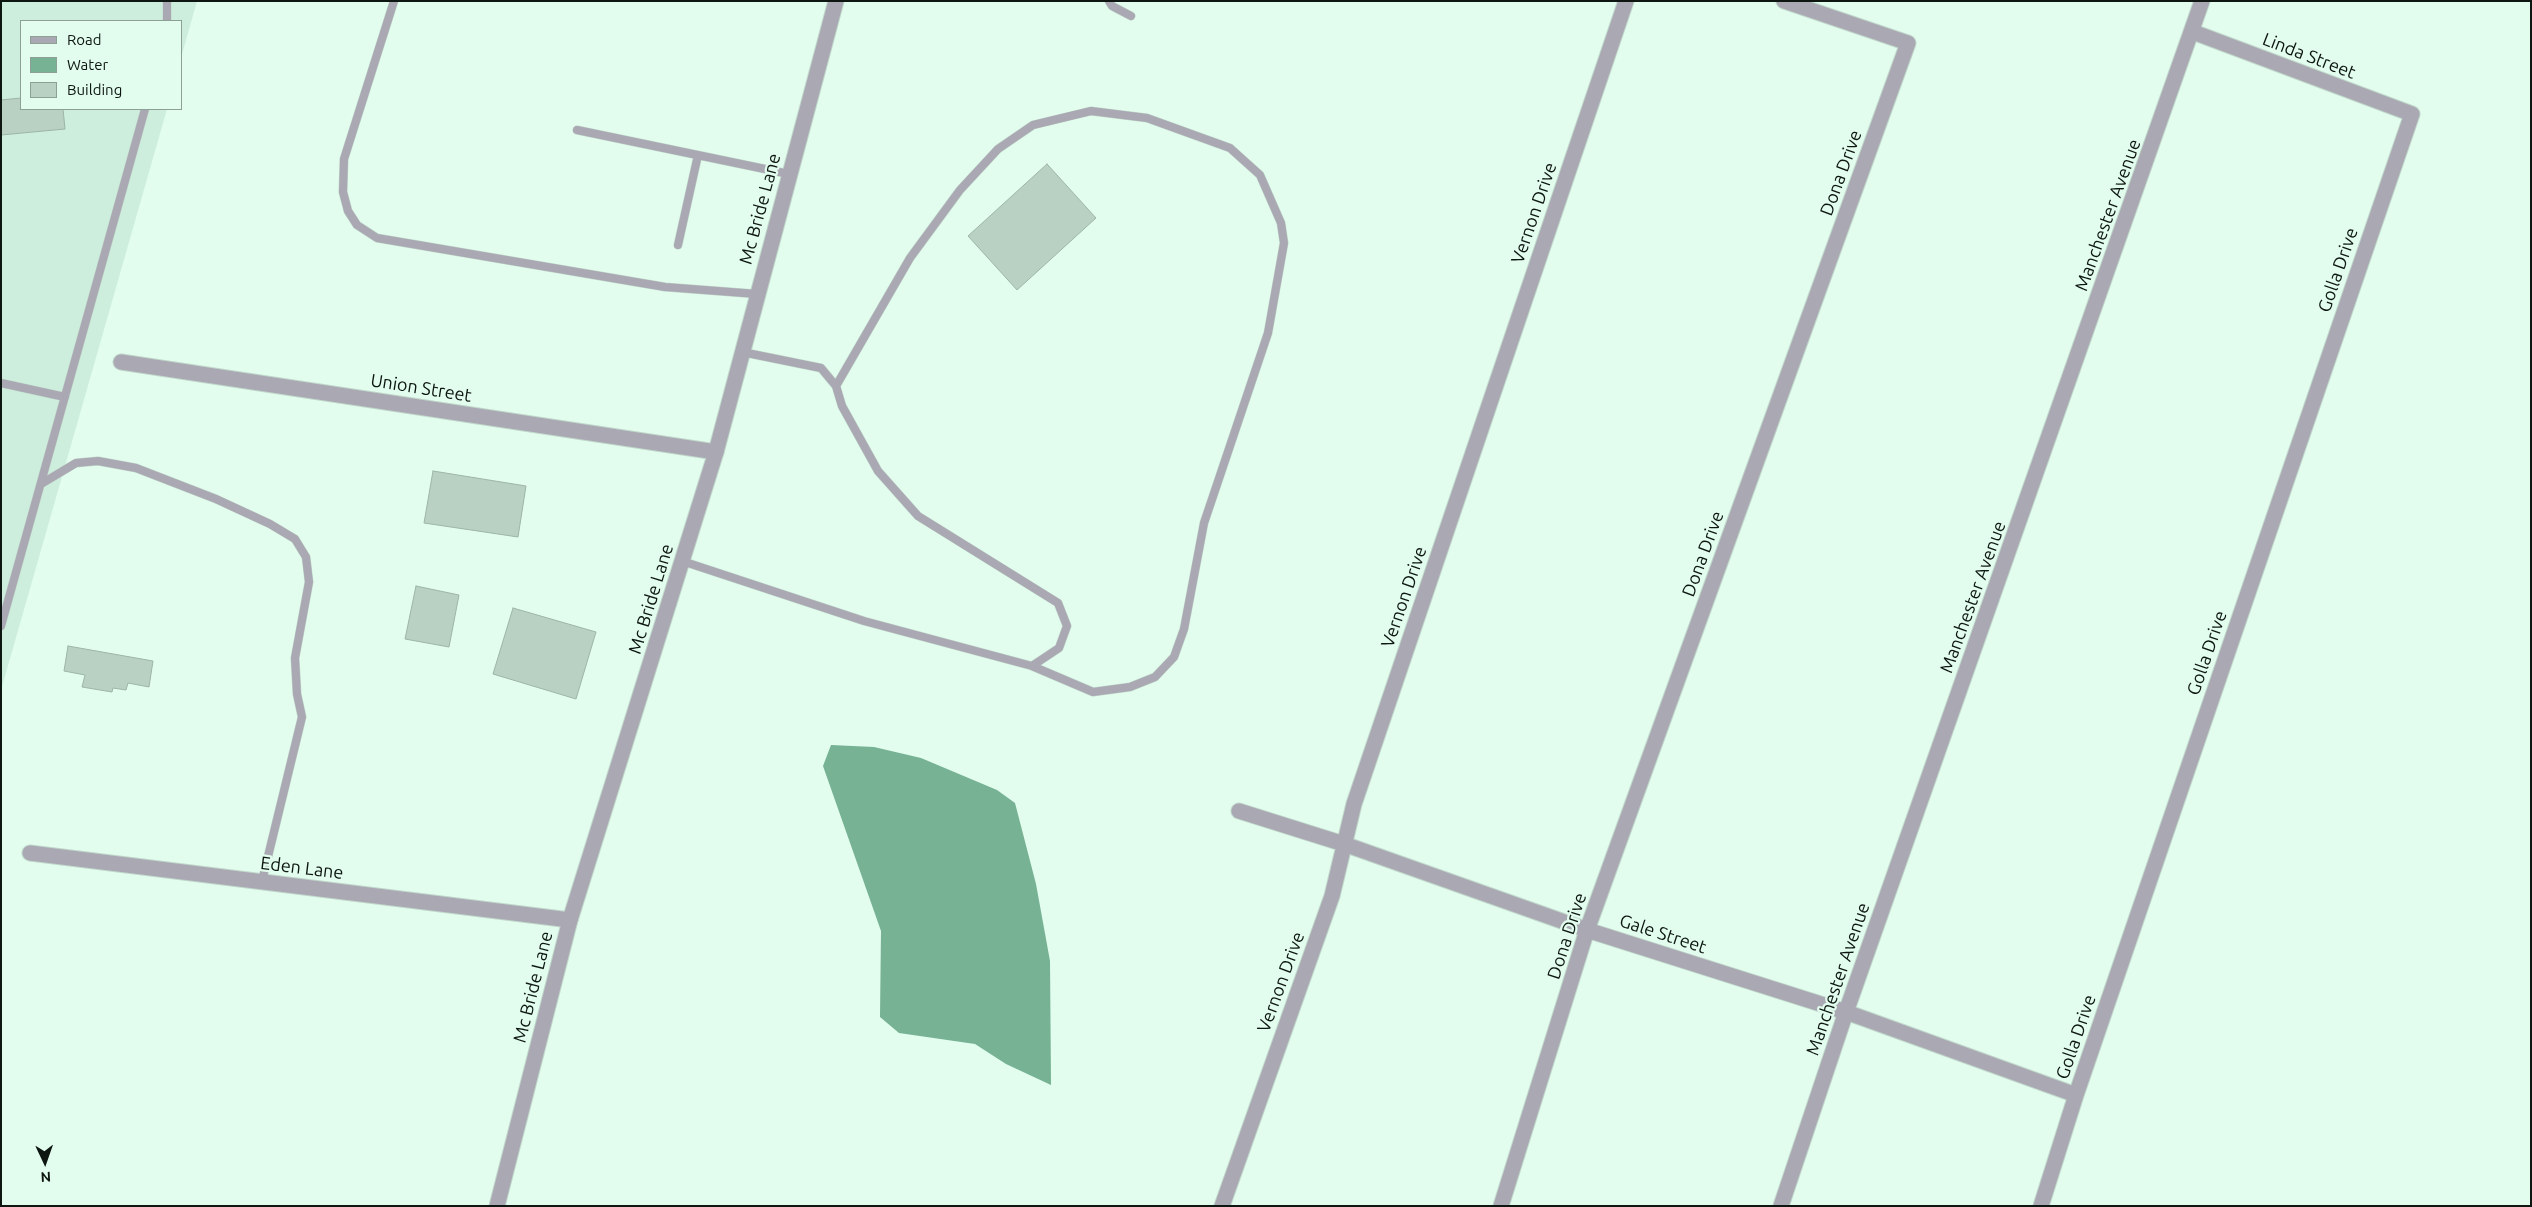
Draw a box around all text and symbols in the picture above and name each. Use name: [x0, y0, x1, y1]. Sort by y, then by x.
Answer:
legend: [20, 20, 182, 110]
street label: Linda Street: [2259, 28, 2359, 84]
text: Road: [67, 31, 102, 48]
text: Water: [67, 56, 108, 73]
text: Building: [67, 81, 122, 98]
street label: Dona Drive: [1816, 127, 1866, 219]
street label: Manchester Avenue: [2070, 136, 2146, 294]
street label: Mc Bride Lane: [735, 151, 785, 267]
street label: Vernon Drive: [1507, 160, 1561, 266]
street label: Golla Drive: [2313, 225, 2363, 315]
street label: Union Street: [369, 369, 473, 407]
street label: Dona Drive: [1678, 508, 1728, 600]
street label: Manchester Avenue: [1935, 518, 2011, 676]
street label: Mc Bride Lane: [624, 541, 678, 657]
street label: Vernon Drive: [1377, 544, 1431, 650]
street label: Golla Drive: [2182, 608, 2232, 698]
street label: Eden Lane: [259, 852, 345, 884]
street label: Dona Drive: [1543, 890, 1591, 982]
street label: Manchester Avenue: [1802, 900, 1874, 1058]
street label: Gale Street: [1617, 910, 1709, 958]
street label: Mc Bride Lane: [509, 929, 557, 1045]
street label: Vernon Drive: [1253, 929, 1309, 1035]
street label: Golla Drive: [2051, 992, 2101, 1082]
north arrow: [20, 1137, 70, 1187]
text: N: [40, 1169, 51, 1185]

